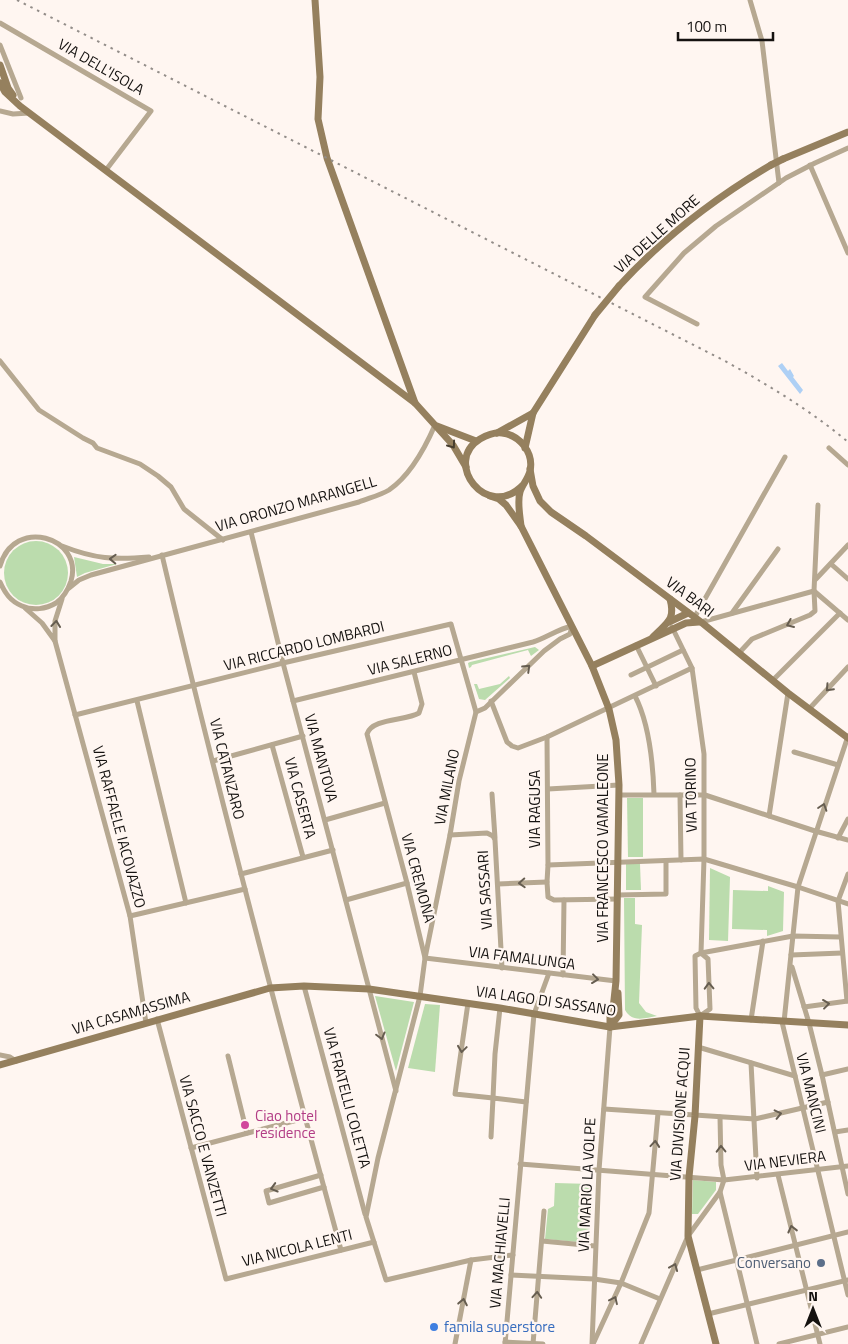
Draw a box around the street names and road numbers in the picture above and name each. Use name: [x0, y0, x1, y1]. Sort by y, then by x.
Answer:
street label: VIA DELL'ISOLA: [54, 32, 149, 101]
street label: VIA DELLE MORE: [609, 189, 705, 279]
street label: VIA ORONZO MARANGELL: [213, 469, 379, 538]
street label: VIA BARI: [661, 571, 719, 623]
street label: VIA RICCARDO LOMBARDI: [221, 614, 387, 677]
street label: VIA SALERNO: [365, 638, 455, 681]
street label: VIA MANTOVA: [299, 711, 344, 805]
street label: VIA CATANZARO: [204, 716, 251, 822]
street label: VIA RAFFAELE IACOVAZZO: [87, 743, 152, 911]
street label: VIA MILANO: [428, 747, 465, 827]
street label: VIA FRANCESCO VAMALEONE: [591, 754, 614, 943]
street label: VIA CASERTA: [279, 755, 322, 841]
street label: VIA TORINO: [678, 757, 703, 833]
street label: VIA RAGUSA: [523, 770, 546, 848]
street label: VIA CREMONA: [395, 830, 442, 925]
street label: VIA SASSARI: [471, 850, 498, 930]
street label: VIA FAMALUNGA: [467, 940, 577, 975]
street label: VIA LAGO DI SASSANO: [474, 979, 618, 1022]
street label: VIA CASAMASSIMA: [69, 985, 192, 1040]
street label: VIA FRATELLI COLETTA: [318, 1025, 377, 1171]
street label: VIA DIVISIONE ACQUI: [663, 1046, 696, 1182]
street label: VIA MANCINI: [790, 1050, 833, 1135]
street label: VIA SACCO E VANZETTI: [174, 1073, 233, 1219]
street label: VIA MARIO LA VOLPE: [571, 1117, 602, 1253]
street label: VIA NEVIERA: [743, 1144, 827, 1177]
street label: VIA MACHIAVELLI: [483, 1196, 516, 1310]
street label: VIA NICOLA LENTI: [239, 1223, 354, 1272]

